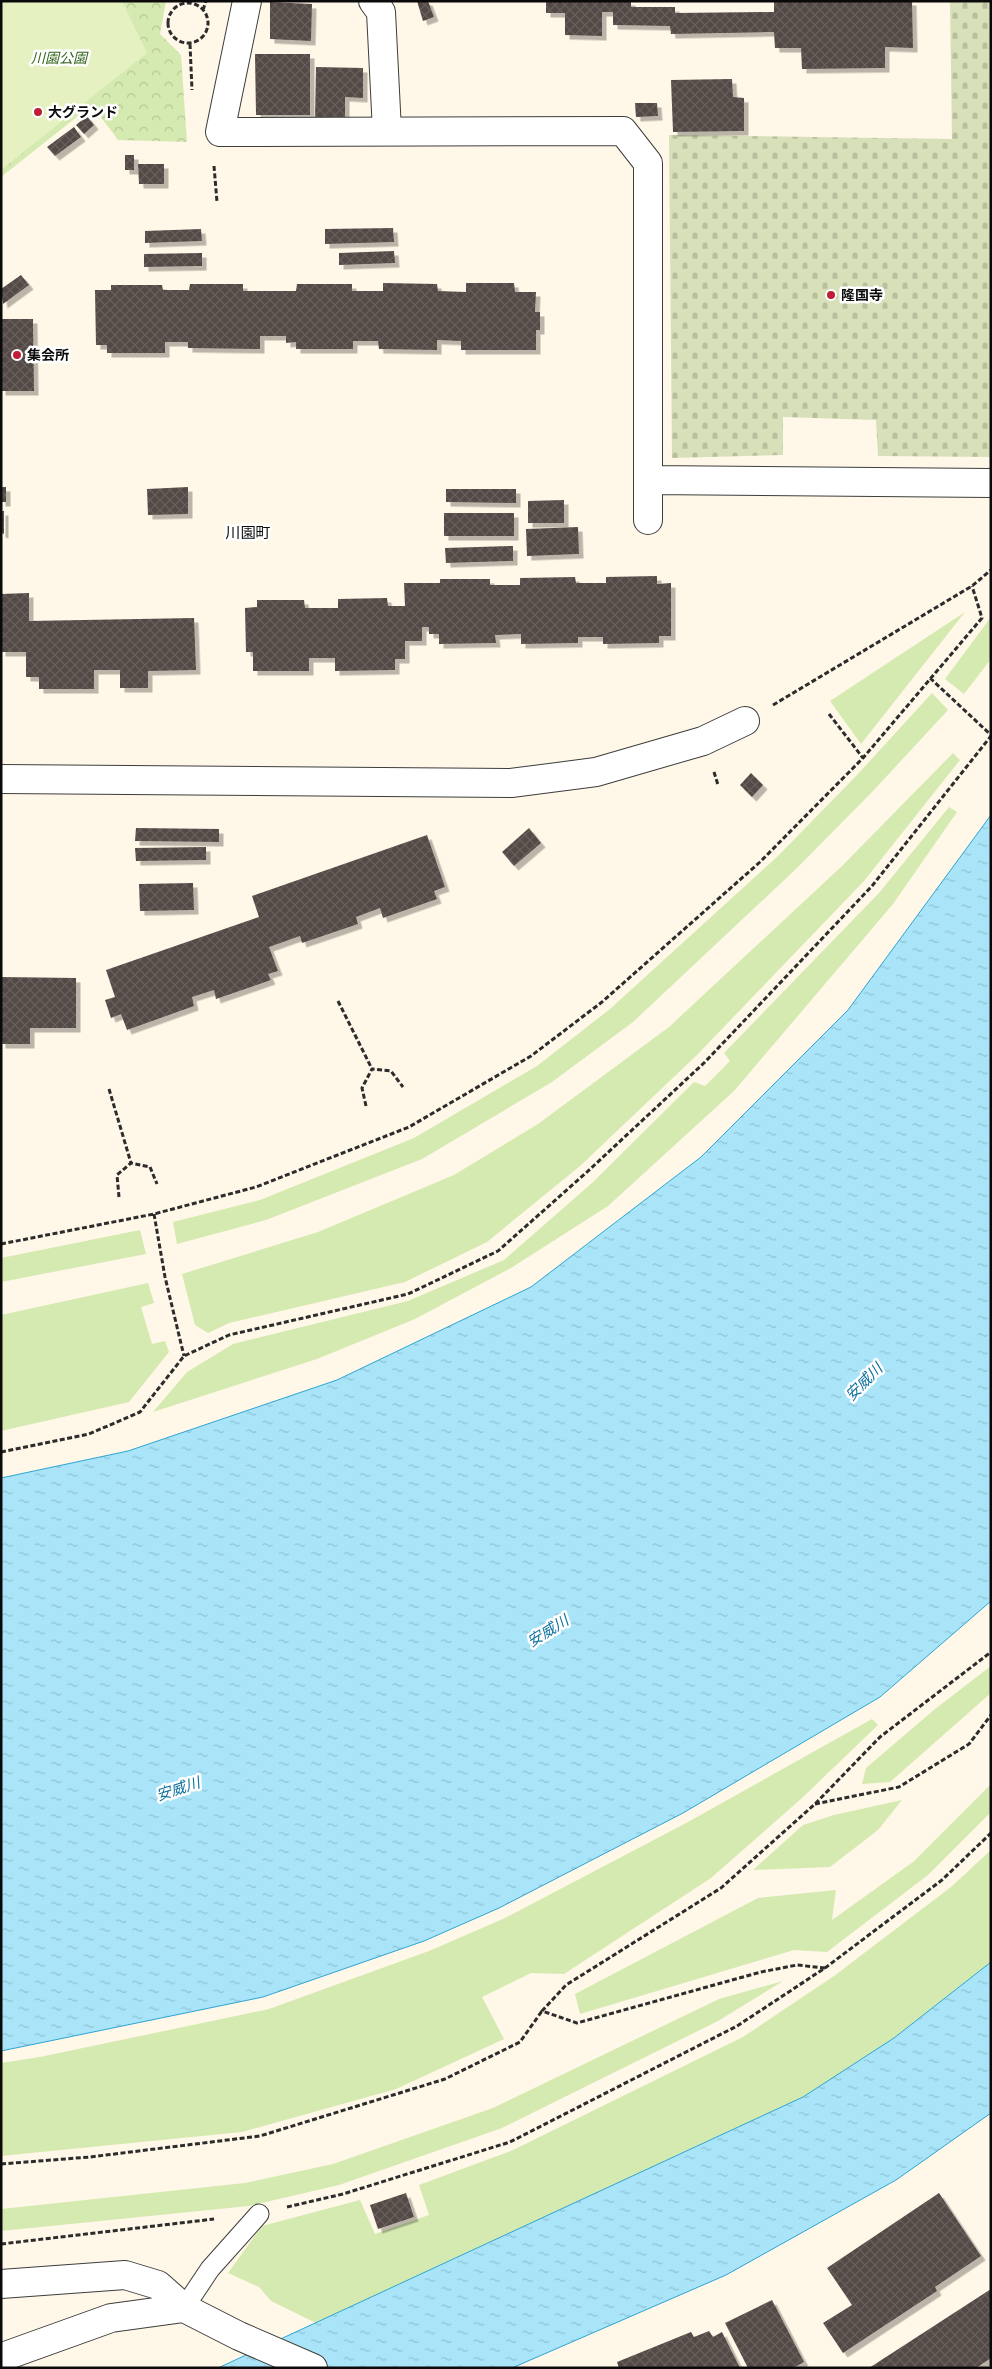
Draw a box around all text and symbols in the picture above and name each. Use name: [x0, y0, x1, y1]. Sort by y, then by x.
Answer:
park label: 川園公園: [31, 50, 89, 66]
place label: 大グランド: [48, 104, 118, 120]
marker: 大グランド: [32, 106, 44, 118]
place label: 隆国寺: [841, 287, 883, 303]
marker: 隆国寺: [825, 289, 837, 301]
place label: 集会所: [27, 347, 69, 363]
marker: 集会所: [11, 349, 23, 361]
district label: 川園町: [225, 524, 271, 542]
water label: 安威川: [842, 1358, 888, 1404]
water label: 安威川: [524, 1610, 574, 1651]
water label: 安威川: [154, 1773, 204, 1805]

